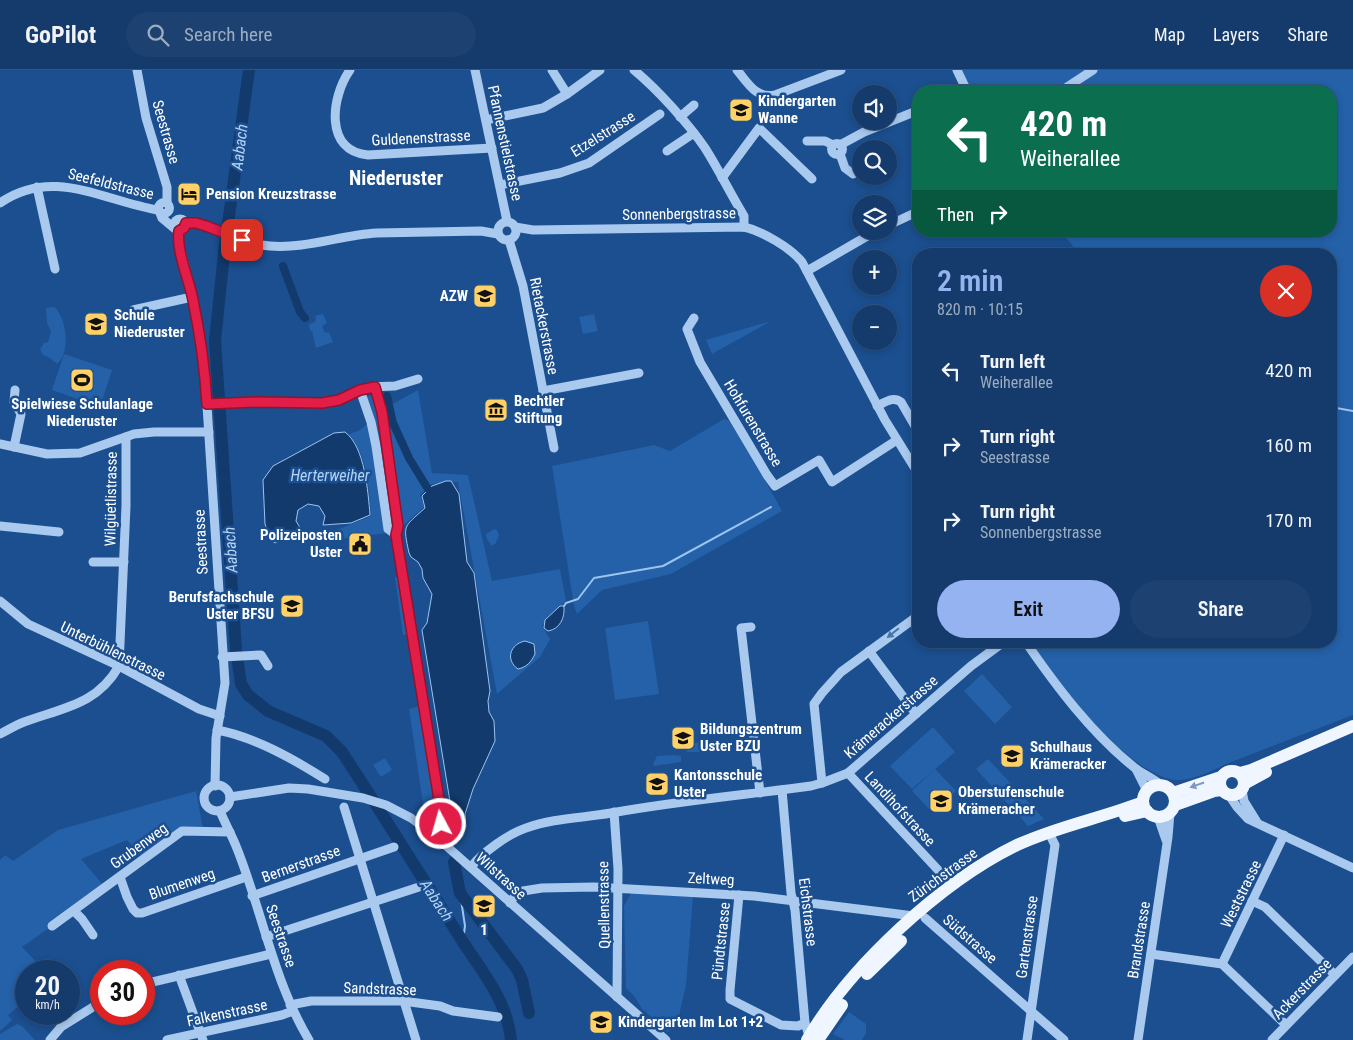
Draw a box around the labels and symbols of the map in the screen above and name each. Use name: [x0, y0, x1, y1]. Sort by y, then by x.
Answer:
street label: Pfannenstielstrasse: [484, 84, 526, 202]
place label: Kindergarten Wanne: [758, 92, 836, 127]
school or university icon: Kindergarten Wanne: [728, 97, 754, 123]
street label: Seestrasse: [148, 98, 184, 166]
street label: Etzelstrasse: [568, 107, 638, 161]
water label: Aabach: [227, 123, 252, 172]
street label: Guldenenstrasse: [371, 126, 471, 150]
street label: Seefeldstrasse: [66, 165, 156, 203]
district label: Niederuster: [349, 166, 443, 190]
hotel icon: Pension Kreuzstrasse: [176, 181, 202, 207]
place label: Pension Kreuzstrasse: [206, 185, 336, 203]
street label: Sonnenbergstrasse: [622, 204, 736, 224]
pin: [221, 219, 263, 261]
street label: Rietackerstrasse: [526, 276, 562, 376]
school or university icon: AZW: [472, 283, 498, 309]
place label: AZW: [440, 287, 468, 305]
place label: Schule Niederuster: [114, 306, 185, 341]
school or university icon: Schule Niederuster: [83, 311, 109, 337]
sports icon: Spielwiese Schulanlage Niederuster: [69, 367, 95, 393]
street label: Hohfurenstrasse: [720, 376, 786, 470]
place label: Bechtler Stiftung: [514, 392, 564, 427]
place label: Spielwiese Schulanlage Niederuster: [11, 395, 153, 430]
museum icon: Bechtler Stiftung: [483, 397, 509, 423]
street label: Wilgüetlistrasse: [101, 451, 121, 547]
water label: Herterweiher: [290, 466, 371, 485]
street label: Seestrasse: [190, 509, 212, 575]
water label: Aabach: [219, 526, 242, 575]
place label: Polizeiposten Uster: [260, 526, 342, 561]
public building icon: Polizeiposten Uster: [347, 531, 373, 557]
place label: Berufsfachschule Uster BFSU: [169, 588, 274, 623]
school or university icon: Berufsfachschule Uster BFSU: [279, 593, 305, 619]
street label: Unterbühlenstrasse: [57, 618, 169, 684]
one-way arrow: [887, 628, 900, 638]
street label: Krämerackerstrasse: [841, 671, 941, 763]
place label: Bildungszentrum Uster BZU: [700, 720, 802, 755]
school or university icon: Bildungszentrum Uster BZU: [670, 725, 696, 751]
place label: Schulhaus Krämeracker: [1030, 738, 1106, 773]
school or university icon: Schulhaus Krämeracker: [999, 743, 1025, 769]
place label: Kantonsschule Uster: [674, 766, 762, 801]
street label: Landihofstrasse: [861, 768, 939, 850]
school or university icon: Kantonsschule Uster: [644, 771, 670, 797]
one-way arrow: [1190, 782, 1205, 790]
place label: Oberstufenschule Krämeracher: [958, 783, 1064, 818]
school or university icon: Oberstufenschule Krämeracher: [928, 788, 954, 814]
position arrow: [414, 797, 466, 849]
street label: Grubenweg: [107, 819, 171, 873]
street label: Bernerstrasse: [259, 841, 343, 887]
street label: Zürichstrasse: [905, 844, 981, 906]
street label: Wilstrasse: [472, 849, 530, 903]
street label: Weststrasse: [1217, 857, 1265, 931]
street label: Quellenstrasse: [594, 861, 614, 949]
street label: Blumenweg: [147, 864, 217, 904]
street label: Zeltweg: [687, 869, 735, 889]
water label: Aabach: [415, 875, 457, 925]
street label: Eichstrasse: [795, 877, 821, 947]
school or university icon: 1: [471, 893, 497, 919]
street label: Gartenstrasse: [1012, 895, 1042, 979]
street label: Brandstrasse: [1124, 900, 1154, 980]
street label: Pündtstrasse: [708, 901, 734, 981]
street label: Seestrasse: [262, 902, 300, 970]
street label: Südstrasse: [939, 911, 1001, 967]
place label: 1: [480, 921, 488, 939]
street label: Ackerstrasse: [1269, 955, 1335, 1023]
speed limit sign: 30: [90, 960, 155, 1025]
street label: Sandstrasse: [343, 979, 417, 999]
street label: Falkenstrasse: [185, 996, 269, 1030]
school or university icon: Kindergarten Im Lot 1+2: [588, 1009, 614, 1035]
place label: Kindergarten Im Lot 1+2: [618, 1013, 763, 1031]

